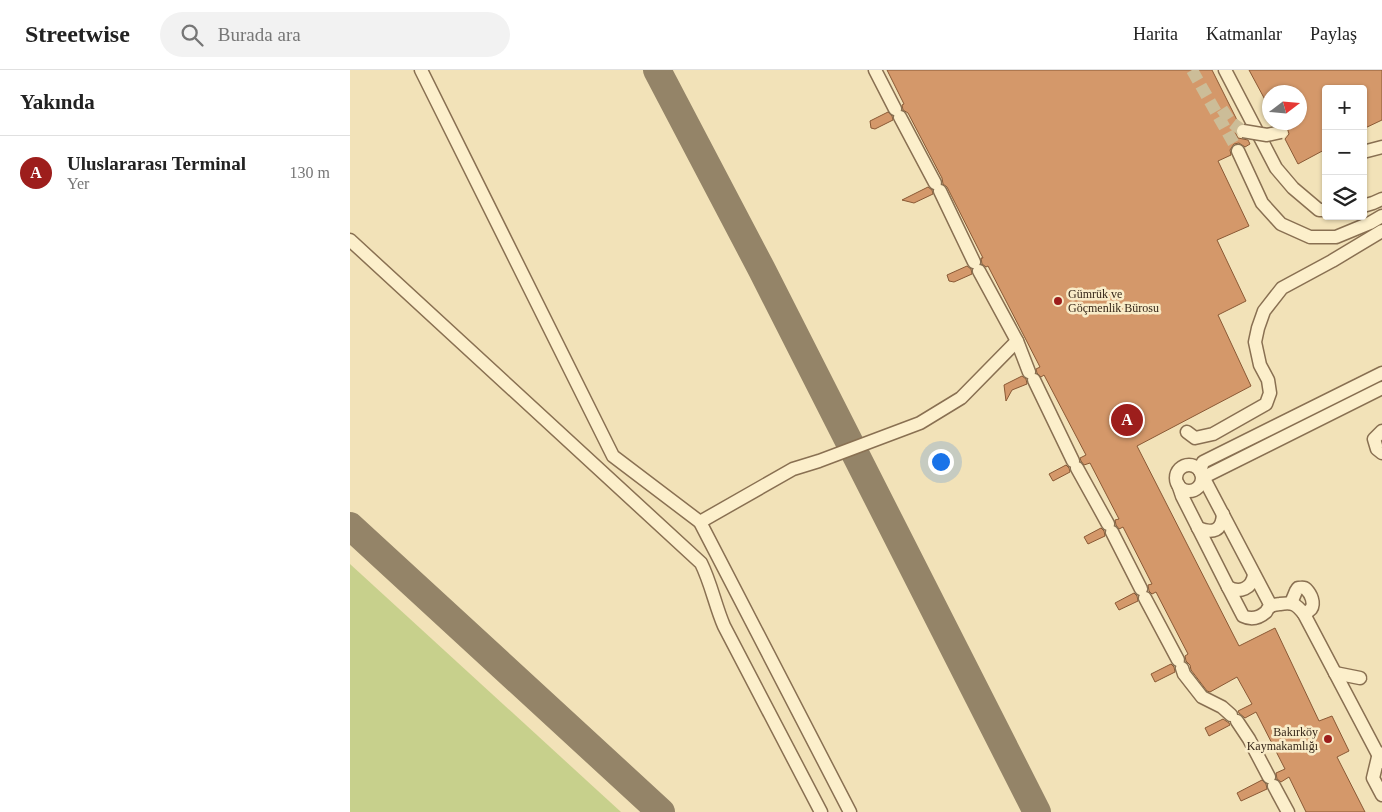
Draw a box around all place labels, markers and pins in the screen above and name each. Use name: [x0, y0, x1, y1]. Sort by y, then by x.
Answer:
place label: Gümrük ve Göçmenlik Bürosu: [1068, 287, 1159, 315]
marker: Gümrük ve Göçmenlik Bürosu: [1052, 295, 1064, 307]
pin: A: [1111, 401, 1143, 439]
place label: Bakırköy Kaymakamlığı: [1247, 725, 1319, 753]
marker: Bakırköy Kaymakamlığı: [1322, 733, 1334, 745]

